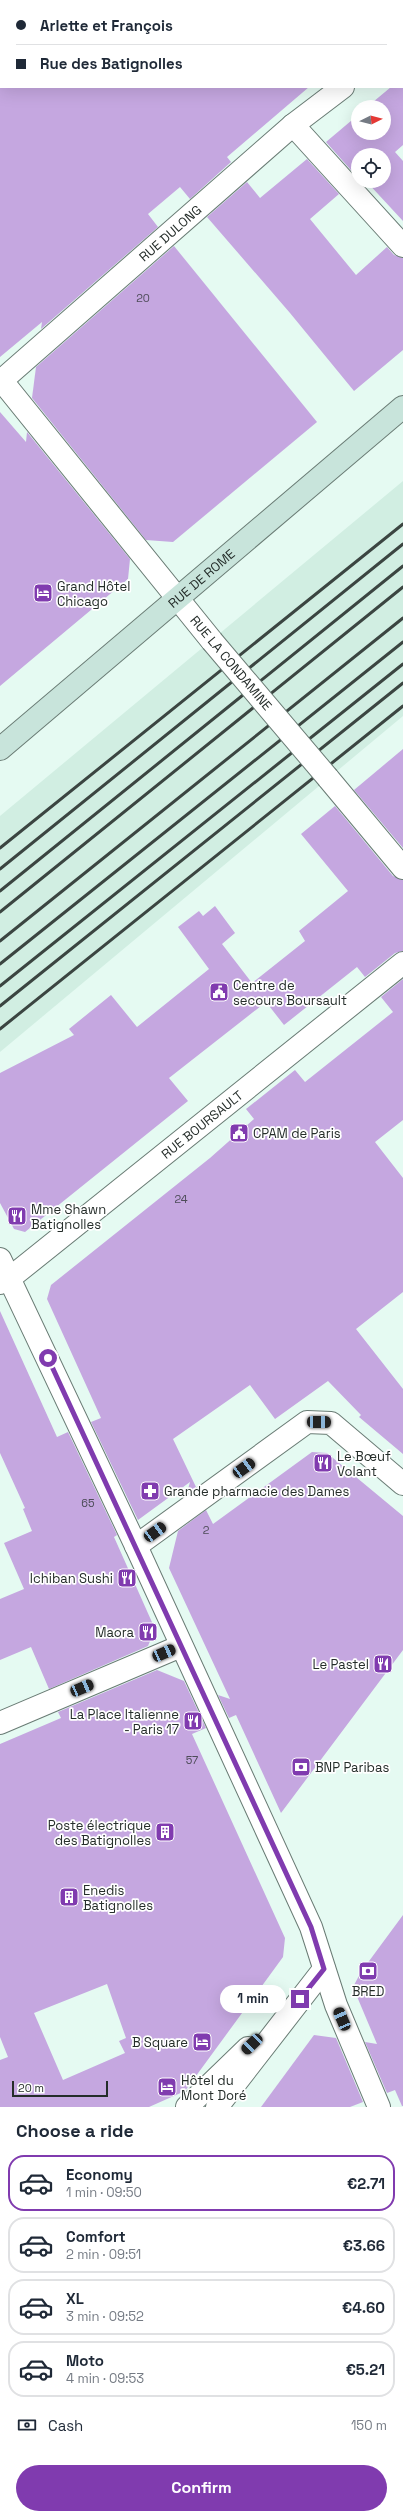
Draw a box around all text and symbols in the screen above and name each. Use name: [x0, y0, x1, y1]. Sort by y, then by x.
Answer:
text: Arlette et François: [40, 16, 173, 35]
text: Rue des Batignolles: [40, 54, 183, 73]
north arrow: [351, 100, 391, 140]
map controls: [351, 100, 391, 188]
button: locate: [351, 148, 391, 188]
street label: RUE DULONG: [135, 201, 205, 265]
house number: 20: [136, 291, 150, 305]
street label: RUE DE ROME: [164, 545, 238, 611]
place label: Grand Hôtel Chicago: [57, 578, 130, 610]
hotel icon: Grand Hôtel Chicago: [32, 582, 54, 604]
street label: RUE LA CONDAMINE: [186, 612, 276, 714]
place label: Centre de secours Boursault: [233, 977, 347, 1009]
public building icon: Centre de secours Boursault: [208, 981, 230, 1003]
street label: RUE BOURSAULT: [157, 1086, 246, 1162]
public building icon: CPAM de Paris: [228, 1122, 250, 1144]
place label: CPAM de Paris: [253, 1125, 341, 1142]
house number: 24: [174, 1192, 188, 1206]
place label: Mme Shawn Batignolles: [31, 1201, 106, 1233]
restaurant icon: Mme Shawn Batignolles: [6, 1205, 28, 1227]
route start: [39, 1349, 57, 1367]
car: [307, 1416, 331, 1428]
place label: Le Bœuf Volant: [337, 1448, 391, 1480]
restaurant icon: Le Bœuf Volant: [312, 1452, 334, 1474]
car: [231, 1456, 257, 1480]
pharmacy icon: Grande pharmacie des Dames: [139, 1480, 161, 1502]
place label: Grande pharmacie des Dames: [164, 1483, 350, 1500]
house number: 65: [81, 1496, 95, 1510]
car: [142, 1520, 168, 1544]
house number: 2: [203, 1523, 210, 1537]
restaurant icon: Ichiban Sushi: [116, 1567, 138, 1589]
place label: Ichiban Sushi: [30, 1570, 113, 1587]
restaurant icon: Maora: [137, 1621, 159, 1643]
place label: Maora: [95, 1624, 135, 1641]
car: [151, 1643, 177, 1663]
restaurant icon: Le Pastel: [372, 1653, 394, 1675]
place label: Le Pastel: [312, 1656, 369, 1673]
car: [69, 1678, 95, 1698]
place label: La Place Italienne - Paris 17: [70, 1706, 179, 1738]
restaurant icon: La Place Italienne - Paris 17: [182, 1710, 204, 1732]
house number: 57: [186, 1753, 198, 1767]
bank icon: BNP Paribas: [290, 1756, 312, 1778]
place label: BNP Paribas: [315, 1759, 389, 1776]
place label: Poste électrique des Batignolles: [48, 1817, 151, 1849]
building icon: Poste électrique des Batignolles: [154, 1821, 176, 1843]
place label: Enedis Batignolles: [83, 1882, 153, 1914]
building icon: Enedis Batignolles: [58, 1886, 80, 1908]
bank icon: BRED: [357, 1960, 379, 1982]
place label: BRED: [352, 1983, 384, 2000]
callout: 1 min: [220, 1985, 286, 2013]
text: 1 min: [237, 1990, 269, 2007]
route end: [291, 1990, 309, 2008]
car: [332, 2006, 352, 2032]
hotel icon: B Square: [191, 2031, 213, 2053]
car: [239, 2031, 265, 2057]
place label: B Square: [132, 2034, 188, 2051]
place label: Hôtel du Mont Doré: [181, 2072, 246, 2104]
hotel icon: Hôtel du Mont Doré: [156, 2076, 178, 2098]
scale bar: [12, 2079, 108, 2098]
text: 20 m: [18, 2081, 44, 2095]
text: Choose a ride: [16, 2119, 134, 2142]
icon: car: [18, 2165, 54, 2201]
text: Economy: [66, 2165, 133, 2184]
text: €2.71: [347, 2174, 385, 2193]
text: 1 min · 09:50: [66, 2184, 142, 2201]
icon: car: [18, 2227, 54, 2263]
text: Comfort: [66, 2227, 126, 2246]
text: €3.66: [343, 2236, 385, 2255]
text: 2 min · 09:51: [66, 2246, 141, 2263]
icon: car: [18, 2289, 54, 2325]
text: XL: [66, 2289, 84, 2308]
text: €4.60: [342, 2298, 385, 2317]
text: 3 min · 09:52: [66, 2308, 144, 2325]
icon: car: [18, 2351, 54, 2387]
text: Moto: [66, 2351, 104, 2370]
text: €5.21: [346, 2360, 385, 2379]
text: 4 min · 09:53: [66, 2370, 144, 2387]
icon: cash: [16, 2414, 38, 2436]
text: Cash: [48, 2416, 83, 2435]
text: 150 m: [351, 2417, 387, 2434]
button: Confirm: [16, 2465, 387, 2511]

